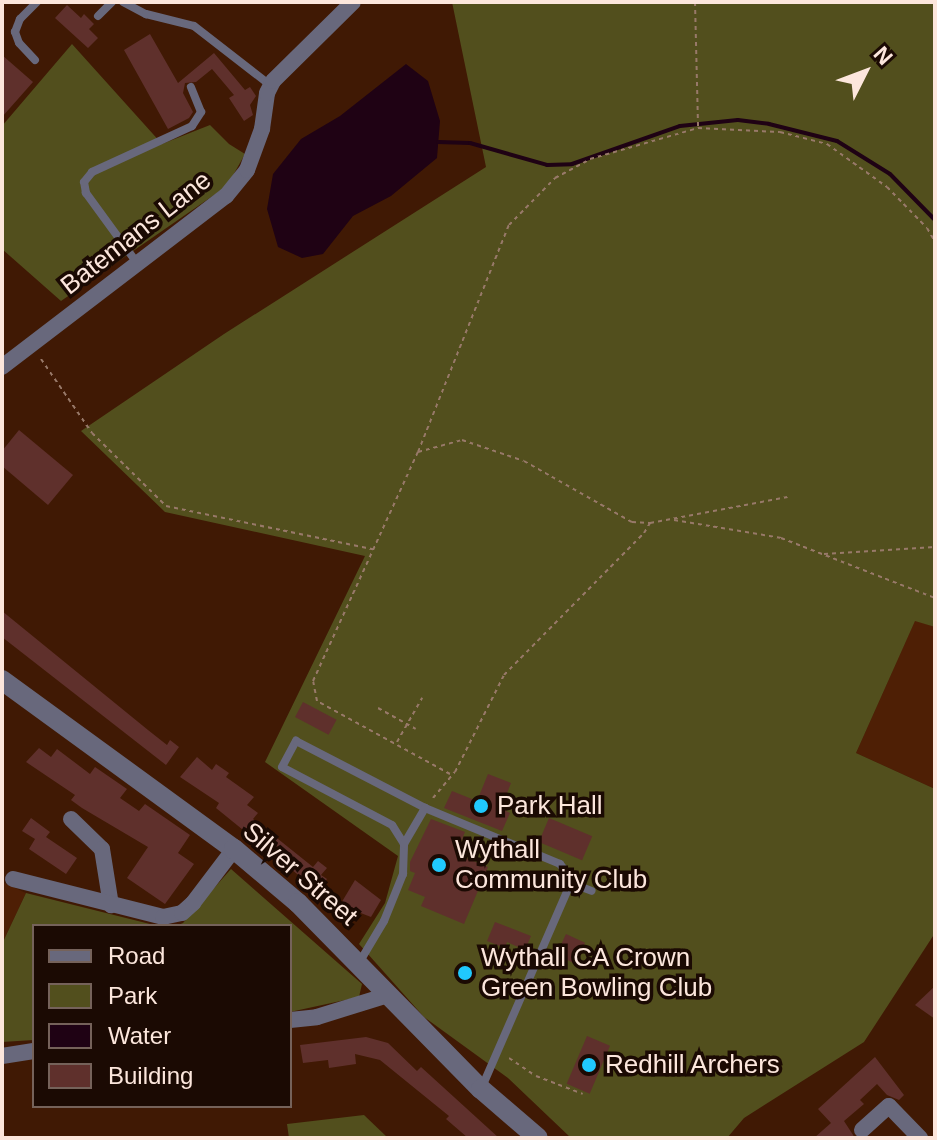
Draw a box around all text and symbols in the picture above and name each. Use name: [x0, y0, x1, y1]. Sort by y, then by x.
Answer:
north arrow: [825, 32, 905, 112]
text: N: [869, 41, 898, 70]
street label: Batemans Lane: [55, 165, 217, 301]
place label: Park Hall: [497, 790, 602, 822]
marker: Park Hall: [472, 797, 490, 815]
street label: Silver Street: [236, 816, 364, 932]
place label: Wythall Community Club: [455, 834, 647, 896]
marker: Wythall Community Club: [430, 856, 448, 874]
legend: [32, 924, 292, 1108]
text: Road: [108, 942, 165, 969]
place label: Wythall CA Crown Green Bowling Club: [481, 942, 712, 1004]
marker: Wythall CA Crown Green Bowling Club: [456, 964, 474, 982]
text: Park: [108, 982, 157, 1009]
text: Water: [108, 1022, 171, 1049]
place label: Redhill Archers: [605, 1049, 781, 1081]
marker: Redhill Archers: [580, 1056, 598, 1074]
text: Building: [108, 1062, 193, 1089]

